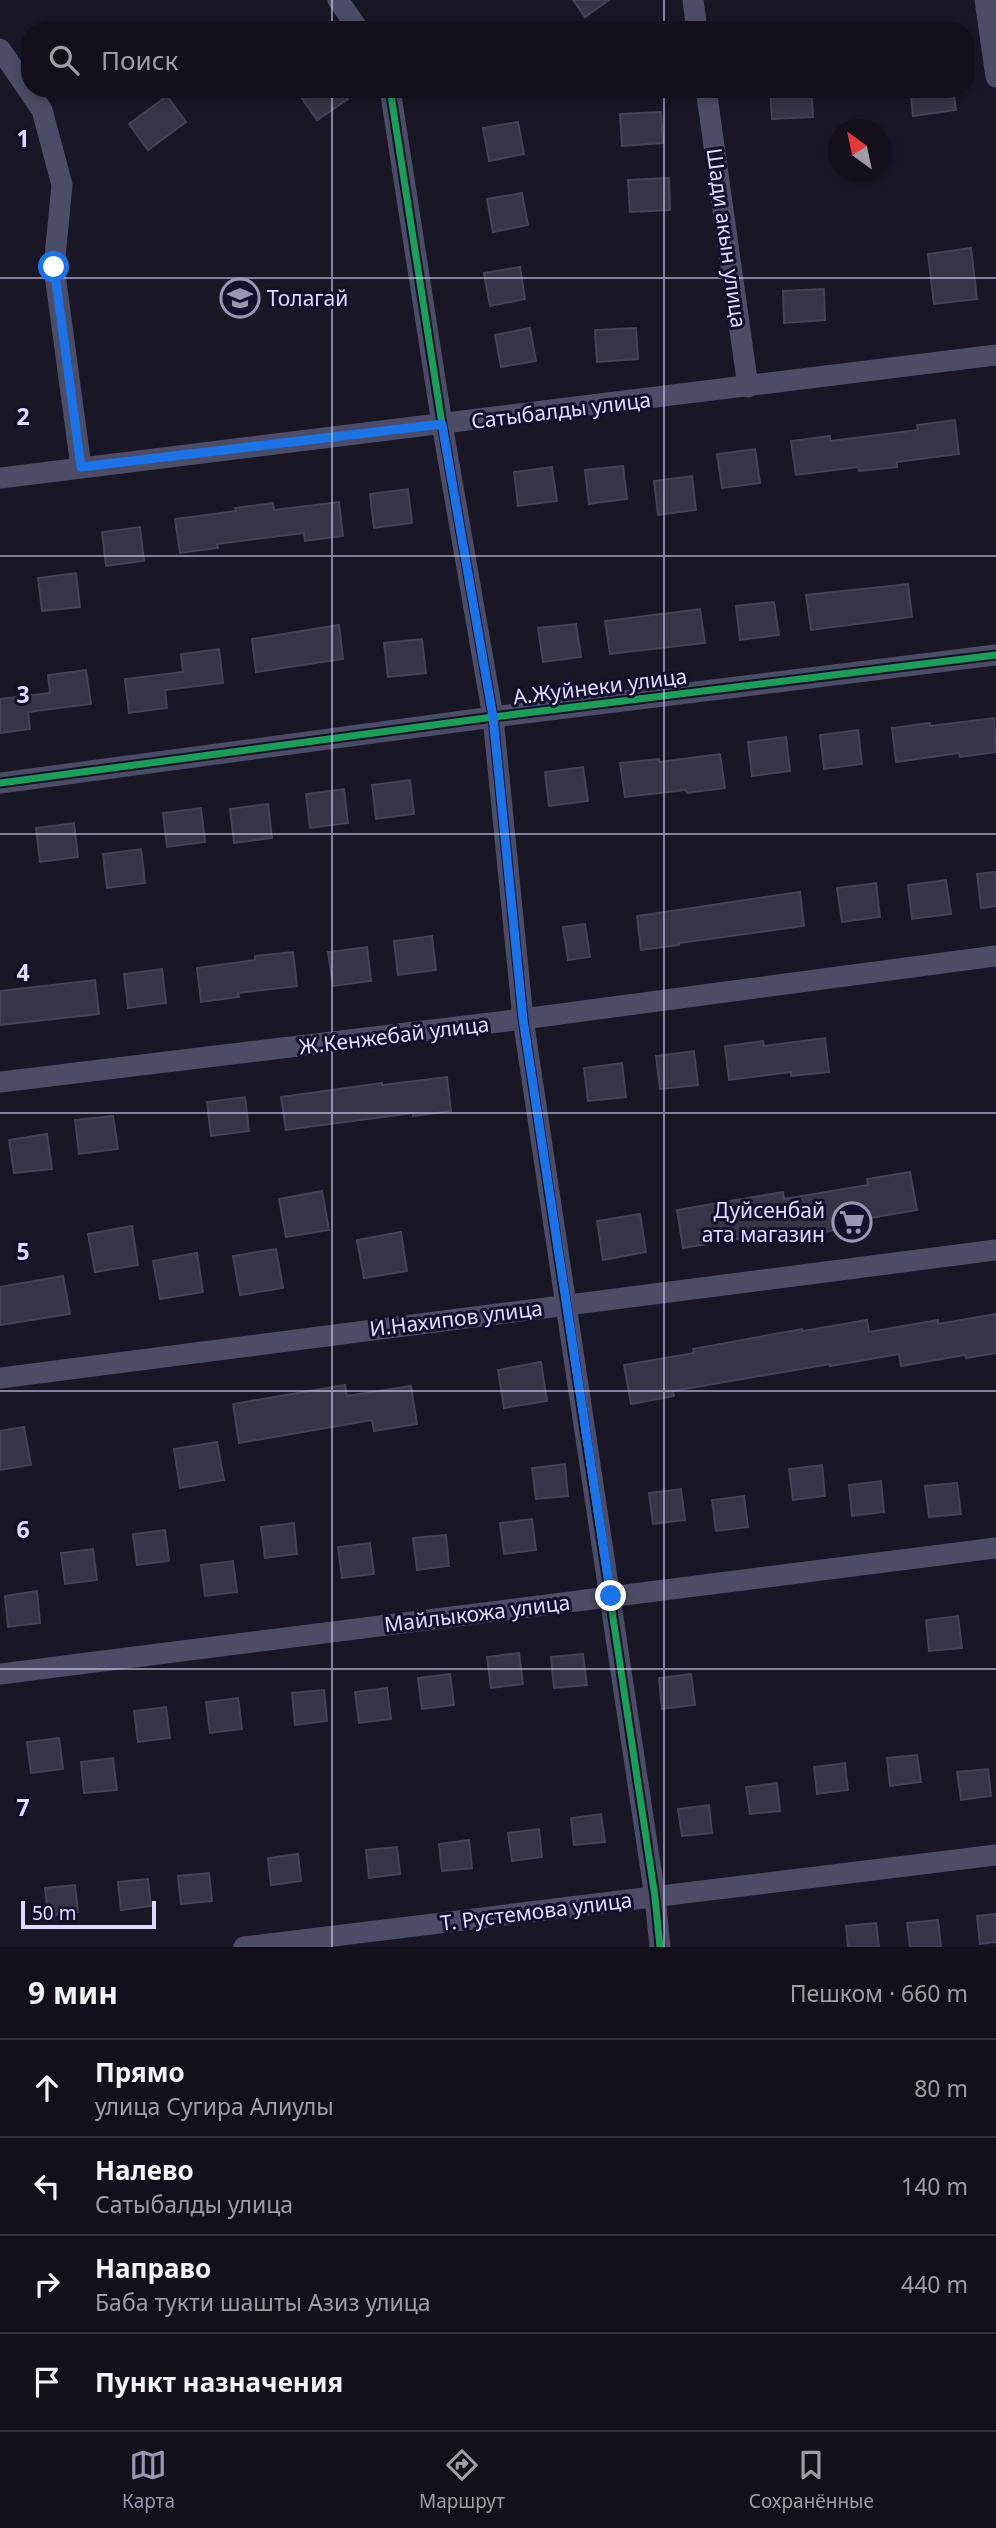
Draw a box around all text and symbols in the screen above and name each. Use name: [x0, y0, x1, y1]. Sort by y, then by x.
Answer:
search box: [21, 21, 975, 98]
icon: search: [45, 41, 83, 79]
text: Поиск: [101, 42, 178, 78]
north arrow: [828, 119, 891, 182]
text: 1: [16, 122, 30, 154]
street label: Шади акын улица: [701, 146, 753, 330]
route start: [38, 251, 69, 282]
school or university icon: Толагай: [219, 277, 261, 319]
place label: Толагай: [267, 284, 348, 312]
street label: Сатыбалды улица: [470, 385, 652, 435]
text: 2: [16, 400, 30, 432]
street label: А.Жуйнеки улица: [511, 661, 689, 711]
text: 3: [16, 678, 30, 710]
text: 4: [16, 956, 30, 988]
street label: Ж.Кенжебай улица: [297, 1009, 491, 1061]
place label: Дуйсенбай ата магазин: [702, 1196, 825, 1248]
supermarket icon: Дуйсенбай ата магазин: [831, 1201, 873, 1243]
text: 5: [16, 1235, 30, 1267]
street label: И.Нахипов улица: [368, 1293, 544, 1343]
text: 6: [16, 1513, 30, 1545]
route end: [595, 1580, 626, 1611]
street label: Майлыкожа улица: [382, 1588, 572, 1638]
text: 7: [16, 1791, 30, 1823]
street label: Т. Рустемова улица: [438, 1885, 634, 1937]
scale bar: [21, 1898, 156, 1930]
text: 50 m: [32, 1900, 76, 1926]
text: 9 мин: [28, 1972, 118, 2013]
text: Пешком · 660 m: [790, 1977, 968, 2009]
text: Прямо: [95, 2054, 185, 2090]
icon: ahead: [28, 2069, 66, 2107]
text: 80 m: [914, 2072, 968, 2104]
text: улица Сугира Алиулы: [95, 2090, 334, 2122]
text: Налево: [95, 2152, 194, 2188]
icon: left: [28, 2167, 66, 2205]
text: 140 m: [901, 2170, 968, 2202]
text: Сатыбалды улица: [95, 2188, 293, 2220]
text: Направо: [95, 2250, 211, 2286]
icon: right: [28, 2265, 66, 2303]
text: 440 m: [901, 2268, 968, 2300]
text: Баба тукти шашты Азиз улица: [95, 2286, 431, 2318]
icon: arrive: [28, 2363, 66, 2401]
text: Пункт назначения: [95, 2364, 343, 2400]
tab: Карта: [122, 2446, 175, 2514]
tab: Маршрут: [419, 2446, 505, 2514]
tab: Сохранённые: [749, 2446, 874, 2514]

